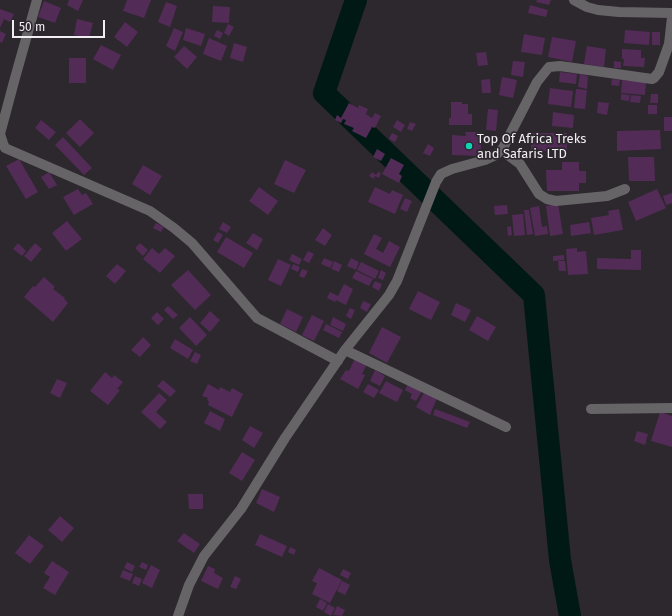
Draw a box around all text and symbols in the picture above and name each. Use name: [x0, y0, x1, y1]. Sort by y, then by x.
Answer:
scale bar: [14, 12, 107, 38]
text: 50 m: [19, 20, 45, 34]
place label: Top Of Africa Treks and Safaris LTD: [477, 131, 586, 162]
marker: Top Of Africa Treks and Safaris LTD: [464, 141, 474, 151]

